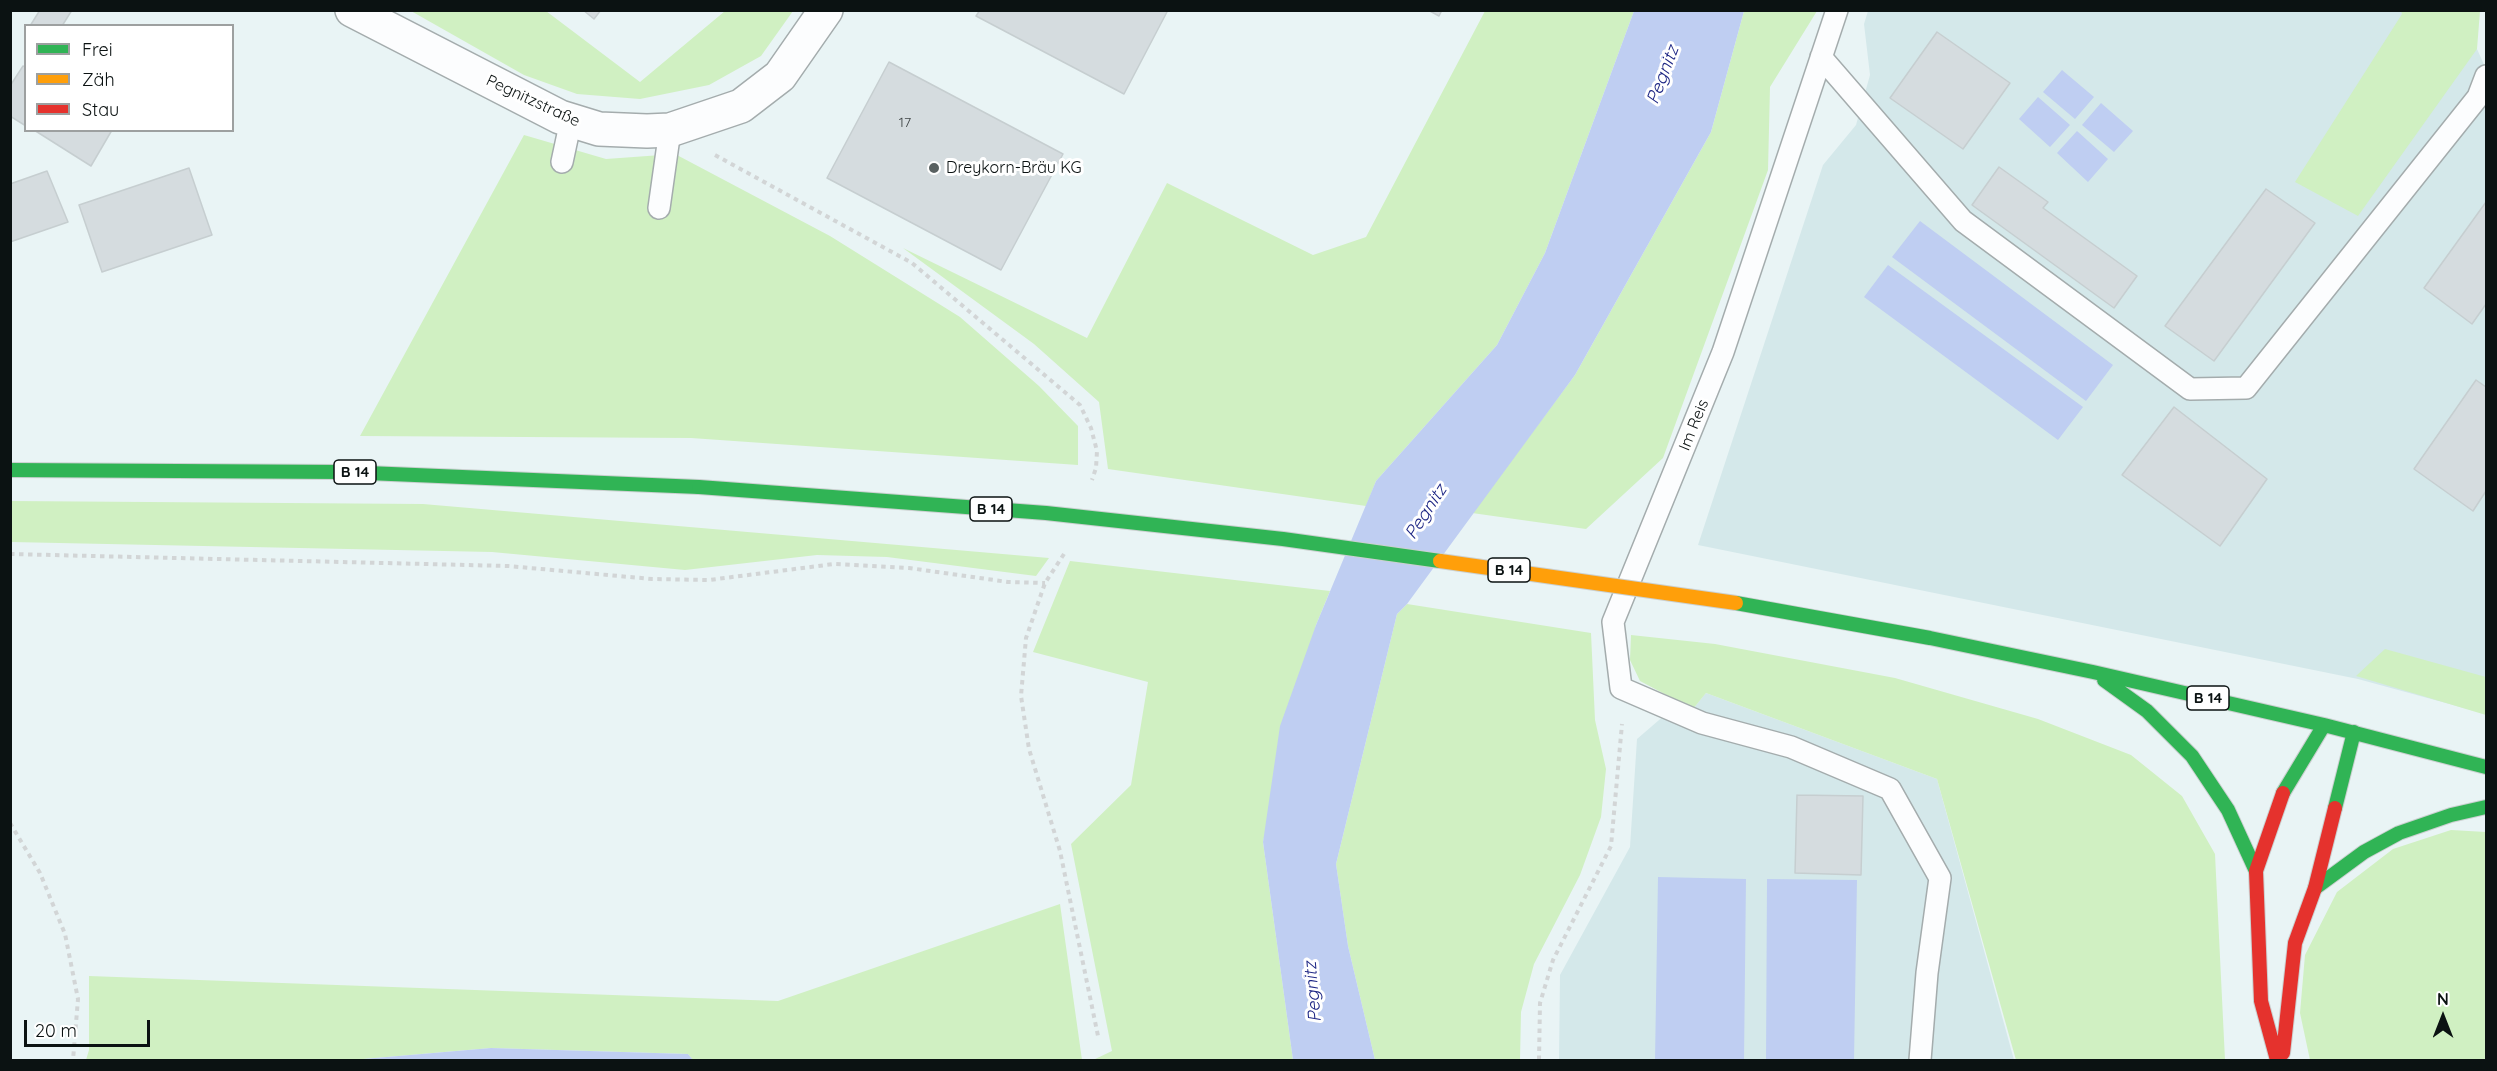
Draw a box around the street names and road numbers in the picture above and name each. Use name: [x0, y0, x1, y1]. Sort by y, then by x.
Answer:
street label: Pegnitzstraße: [483, 71, 583, 131]
street label: Im Reis: [1675, 397, 1713, 453]
road number: B 14: [334, 460, 376, 484]
road number: B 14: [970, 497, 1012, 521]
road number: B 14: [1488, 558, 1530, 582]
road number: B 14: [2187, 686, 2229, 710]

